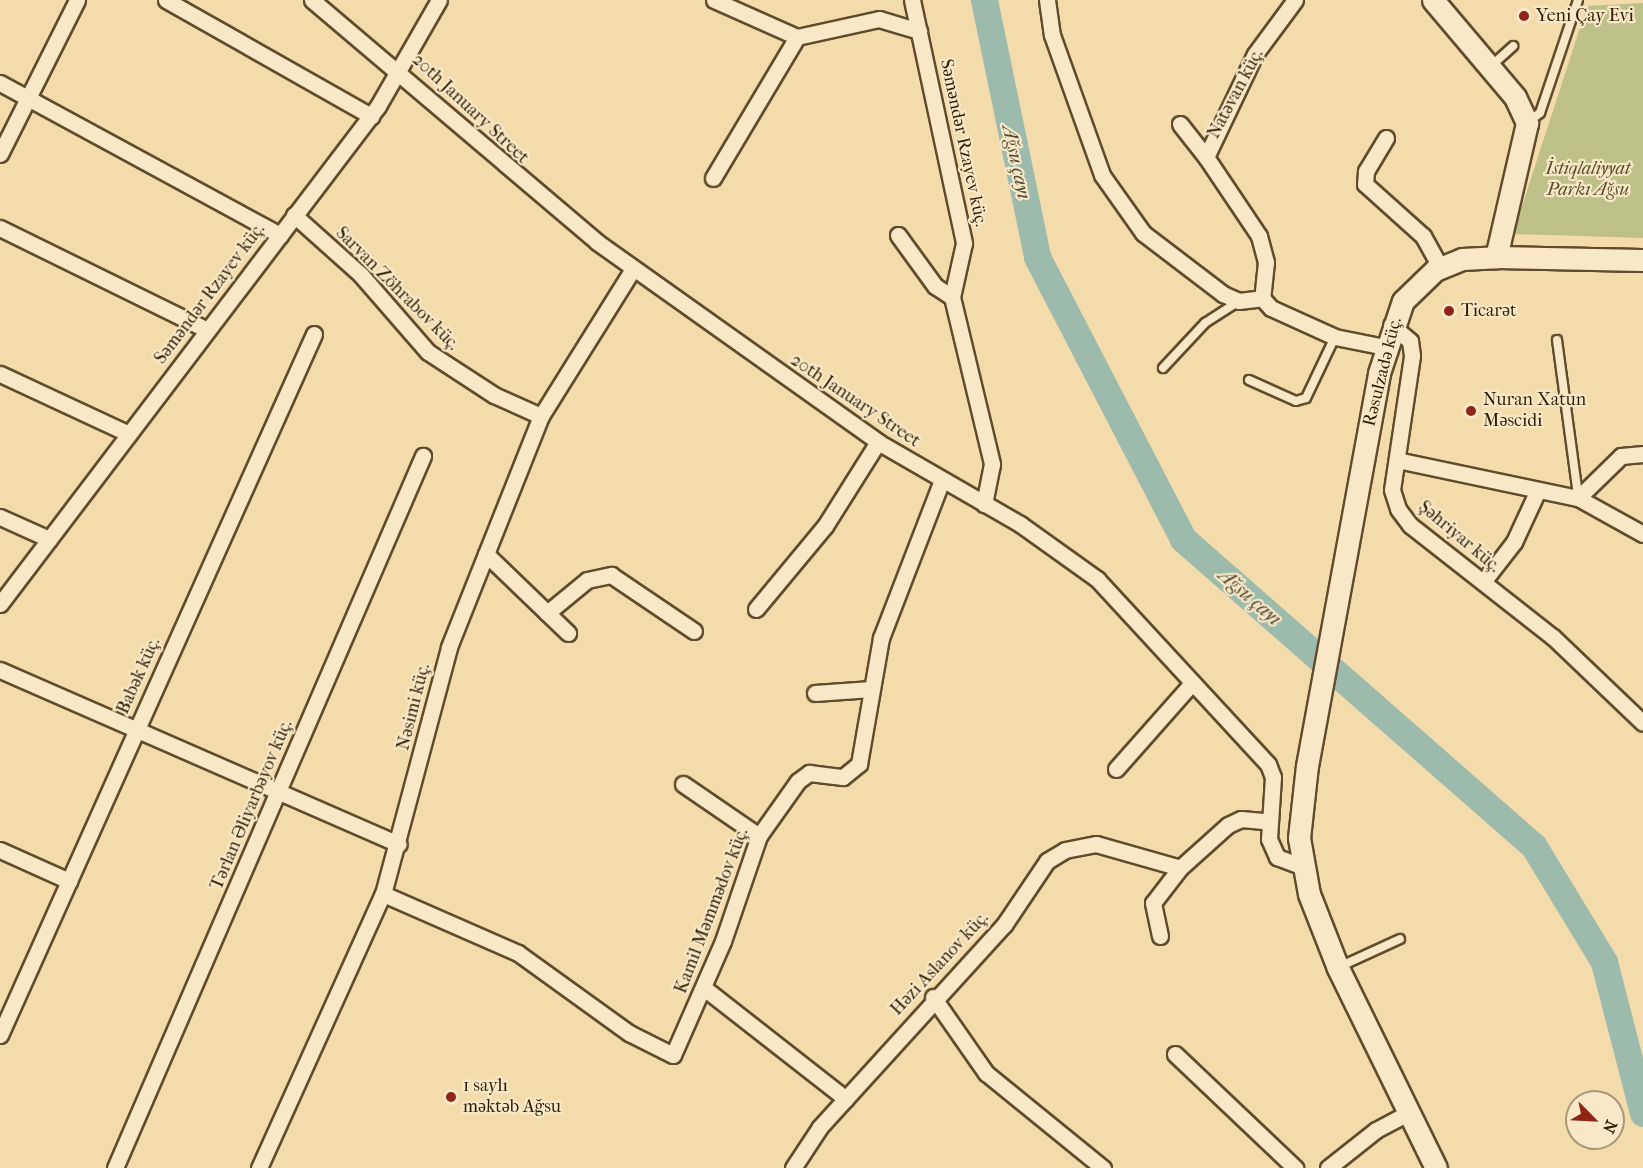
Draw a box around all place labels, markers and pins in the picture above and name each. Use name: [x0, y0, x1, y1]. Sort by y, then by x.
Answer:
place label: Yeni Çay Evi: [1536, 5, 1634, 27]
marker: Yeni Çay Evi: [1517, 9, 1531, 23]
place label: Ticarət: [1461, 300, 1516, 322]
marker: Ticarət: [1442, 304, 1456, 318]
place label: Nuran Xatun Məscidi: [1483, 390, 1586, 432]
marker: Nuran Xatun Məscidi: [1464, 404, 1478, 418]
place label: 1 saylı məktəb Ağsu: [463, 1076, 561, 1118]
marker: 1 saylı məktəb Ağsu: [444, 1090, 458, 1104]

